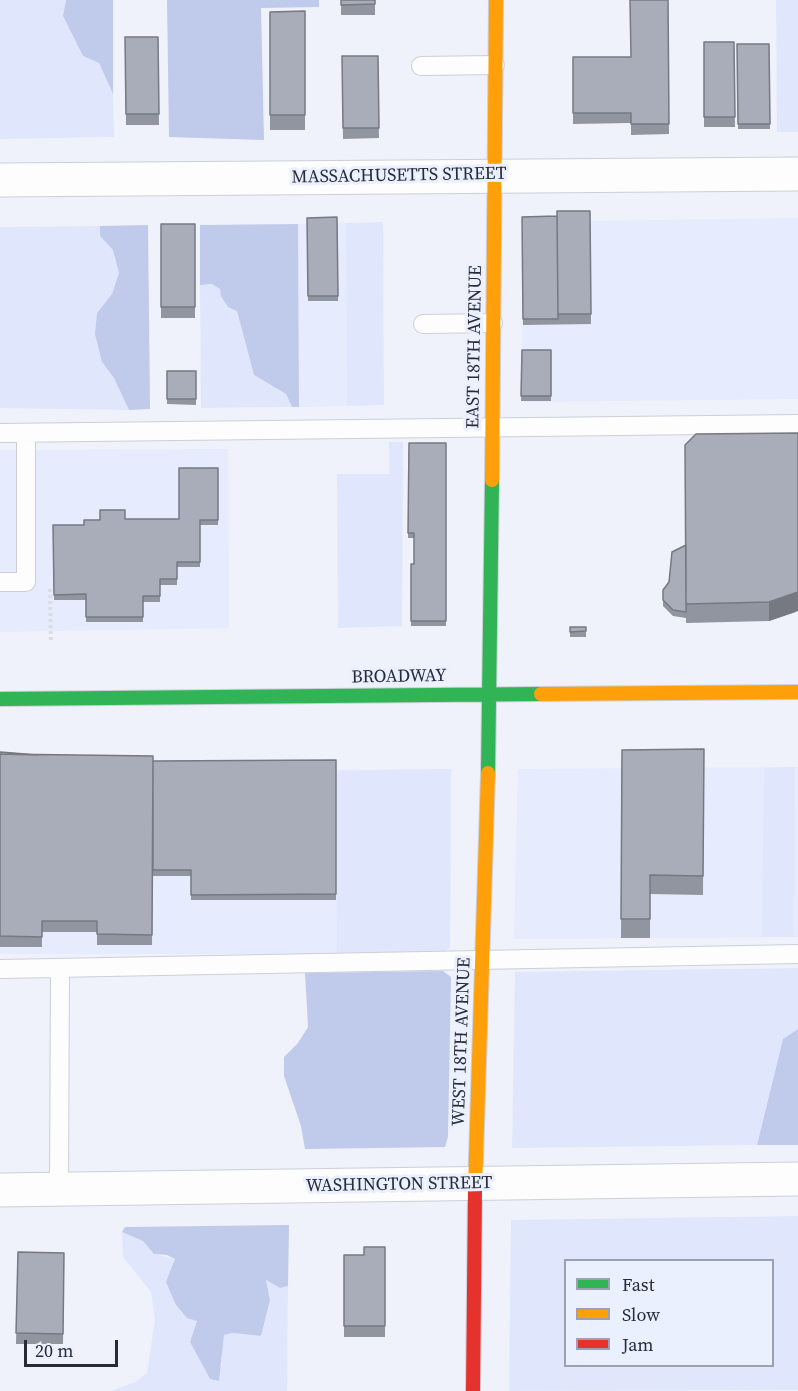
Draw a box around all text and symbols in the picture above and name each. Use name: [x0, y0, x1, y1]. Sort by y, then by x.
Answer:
street label: MASSACHUSETTS STREET: [291, 163, 507, 189]
street label: EAST 18TH AVENUE: [463, 265, 487, 429]
street label: BROADWAY: [351, 665, 447, 689]
street label: WEST 18TH AVENUE: [448, 957, 476, 1127]
street label: WASHINGTON STREET: [305, 1173, 493, 1197]
legend: [564, 1259, 774, 1367]
text: Fast: [622, 1272, 655, 1297]
text: Slow: [622, 1302, 660, 1327]
scale bar: [27, 1328, 122, 1366]
text: Jam: [622, 1332, 654, 1357]
text: 20 m: [35, 1338, 73, 1363]

